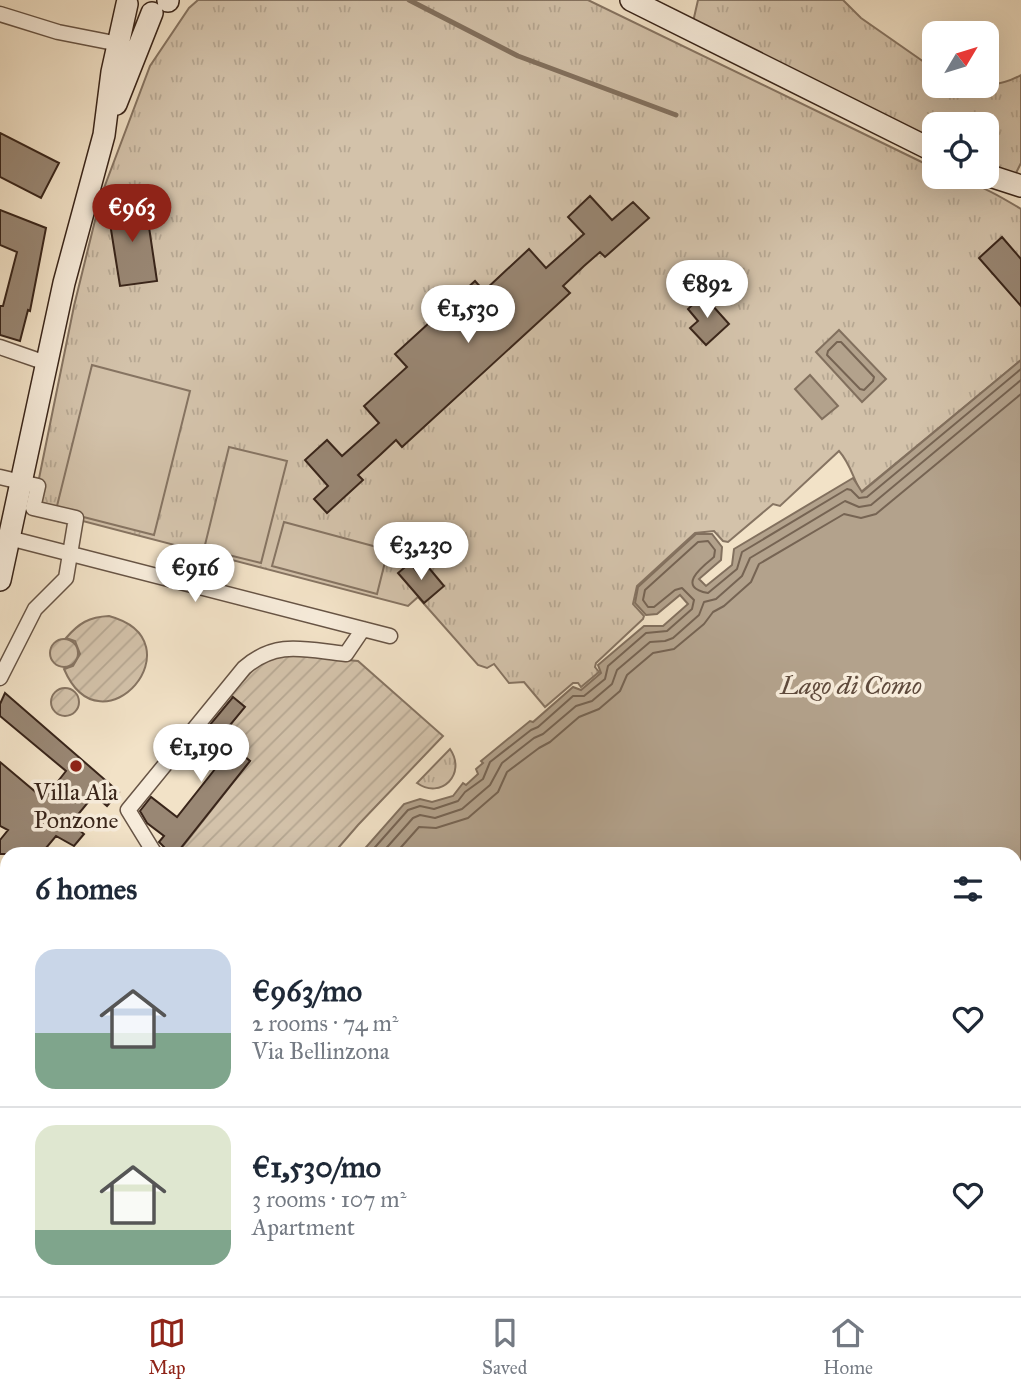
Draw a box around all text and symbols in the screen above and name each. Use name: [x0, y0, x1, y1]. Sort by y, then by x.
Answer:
north arrow: [922, 21, 999, 98]
map controls: [922, 21, 999, 189]
button: locate: [922, 112, 999, 189]
pin: €963: [91, 184, 173, 244]
text: €963: [108, 193, 156, 221]
pin: €892: [666, 260, 748, 320]
text: €892: [682, 269, 732, 297]
pin: €1,530: [411, 286, 525, 345]
text: €1,530: [437, 294, 499, 322]
pin: €3,230: [364, 522, 478, 582]
text: €3,230: [389, 531, 453, 559]
pin: €916: [154, 544, 236, 604]
text: €916: [172, 553, 218, 581]
water label: Lago di Como: [779, 669, 922, 701]
pin: €1,190: [144, 724, 258, 784]
text: €1,190: [169, 733, 233, 761]
marker: Villa Ala Ponzone: [68, 758, 84, 774]
place label: Villa Ala Ponzone: [33, 777, 119, 835]
icon: filters: [949, 870, 987, 908]
text: 6 homes: [35, 871, 137, 907]
text: €963/mo: [252, 973, 362, 1009]
icon: home: [91, 977, 175, 1061]
icon: heart: [949, 1000, 987, 1038]
text: 2 rooms · 74 m²: [252, 1009, 398, 1037]
text: Via Bellinzona: [252, 1037, 390, 1065]
text: €1,530/mo: [252, 1149, 381, 1185]
icon: home: [91, 1153, 175, 1237]
icon: heart: [949, 1176, 987, 1214]
text: 3 rooms · 107 m²: [252, 1185, 406, 1213]
text: Apartment: [252, 1213, 355, 1241]
tab: Map: [148, 1314, 186, 1379]
tab: Saved: [482, 1314, 527, 1379]
tab: Home: [823, 1314, 873, 1379]

